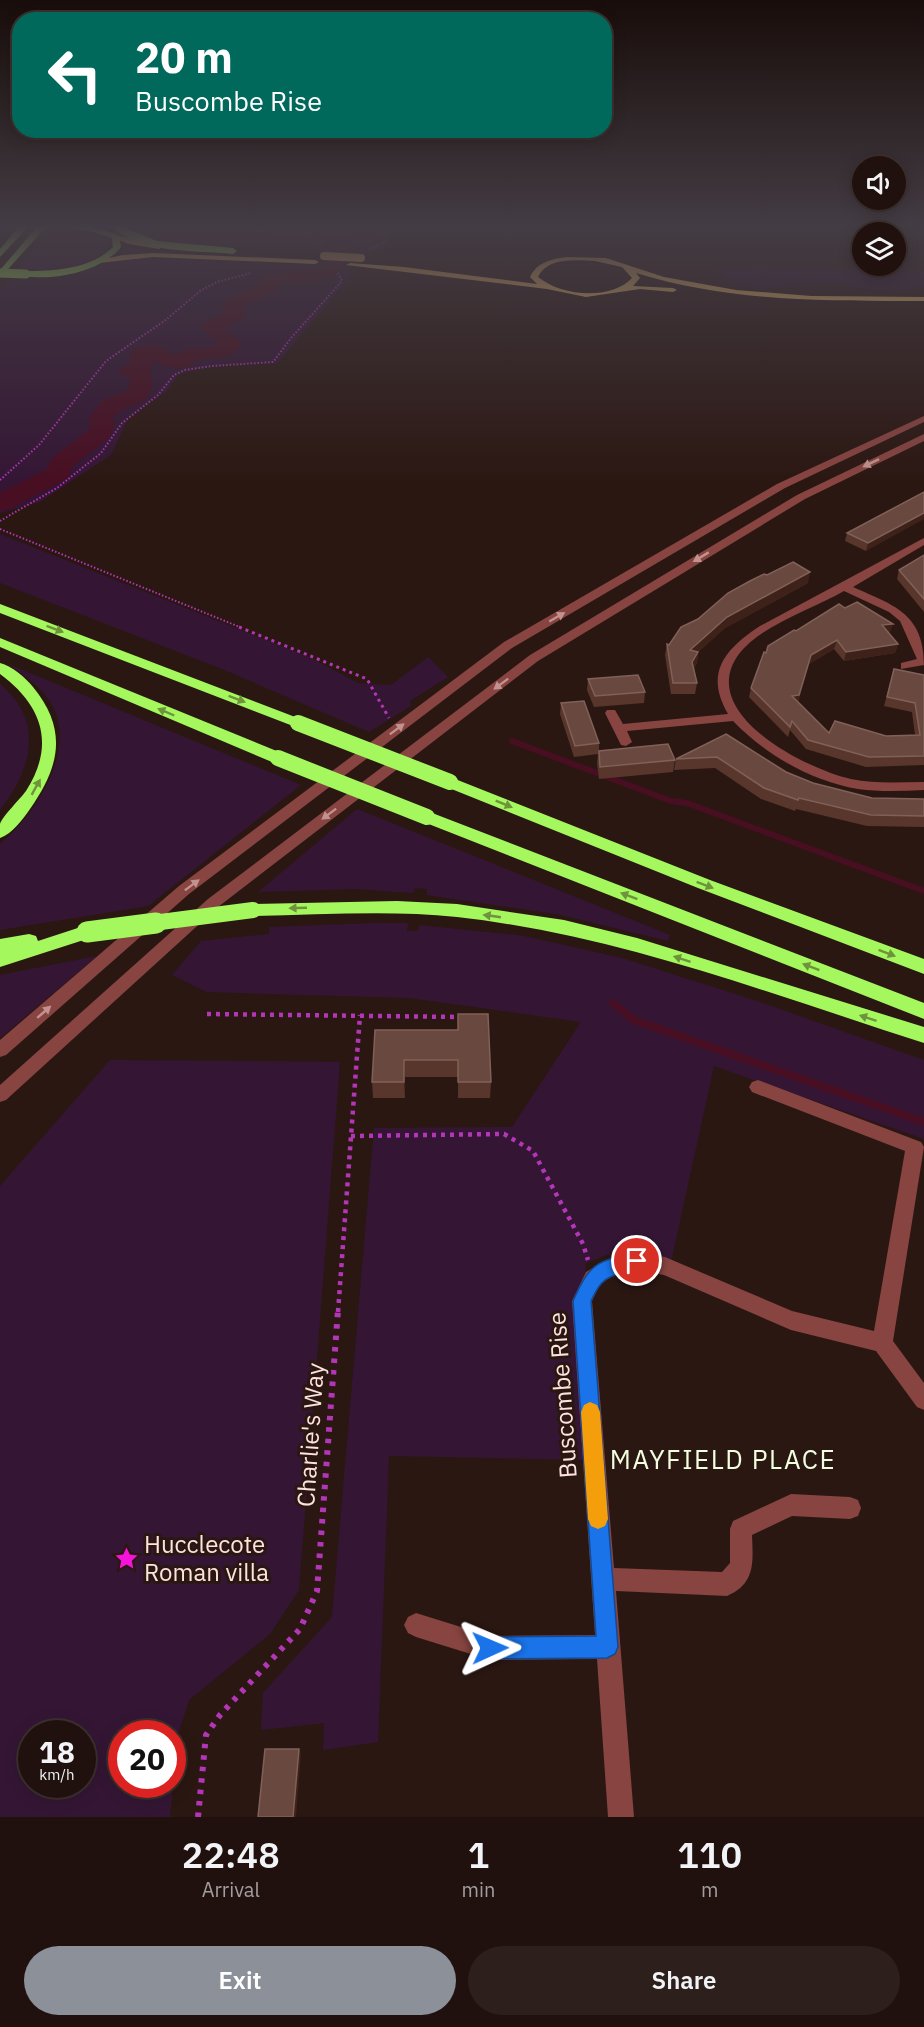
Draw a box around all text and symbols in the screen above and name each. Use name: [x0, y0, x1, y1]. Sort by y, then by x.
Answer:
text: 20 m: [135, 30, 233, 85]
icon: left: [36, 36, 114, 114]
text: Buscombe Rise: [135, 83, 322, 118]
map controls: [852, 156, 906, 276]
button: sound: [852, 156, 906, 210]
button: layers: [852, 222, 906, 276]
one-way arrow: [863, 458, 880, 467]
one-way arrow: [693, 552, 709, 563]
one-way arrow: [549, 611, 565, 622]
one-way arrow: [46, 624, 64, 634]
one-way arrow: [493, 677, 508, 689]
one-way arrow: [228, 694, 246, 704]
one-way arrow: [157, 707, 175, 716]
one-way arrow: [389, 723, 405, 735]
one-way arrow: [31, 779, 42, 795]
one-way arrow: [496, 799, 514, 809]
one-way arrow: [321, 808, 336, 820]
one-way arrow: [184, 879, 199, 891]
one-way arrow: [696, 880, 714, 890]
one-way arrow: [620, 891, 638, 900]
one-way arrow: [288, 903, 307, 912]
one-way arrow: [483, 911, 502, 920]
one-way arrow: [878, 949, 896, 959]
one-way arrow: [673, 954, 691, 963]
one-way arrow: [802, 962, 820, 971]
one-way arrow: [36, 1006, 51, 1019]
one-way arrow: [859, 1013, 877, 1022]
pin: [611, 1235, 662, 1286]
icon: arrive: [620, 1244, 653, 1277]
street label: Buscombe Rise: [540, 1311, 584, 1479]
street label: Charlie's Way: [289, 1362, 331, 1508]
district label: MAYFIELD PLACE: [610, 1442, 836, 1476]
place label: Hucclecote Roman villa: [144, 1528, 269, 1588]
place icon: Hucclecote Roman villa: [113, 1546, 139, 1572]
position arrow: [458, 1616, 522, 1680]
speed limit sign: 20: [108, 1720, 186, 1798]
text: 18: [39, 1732, 75, 1771]
text: km/h: [39, 1765, 75, 1784]
text: 22:48: [182, 1831, 280, 1878]
text: 1: [468, 1831, 489, 1878]
text: 110: [677, 1831, 742, 1878]
text: Arrival: [202, 1876, 260, 1903]
text: min: [462, 1876, 495, 1903]
text: m: [701, 1876, 718, 1903]
button: Exit: [24, 1946, 456, 2015]
button: Share: [468, 1946, 900, 2015]

